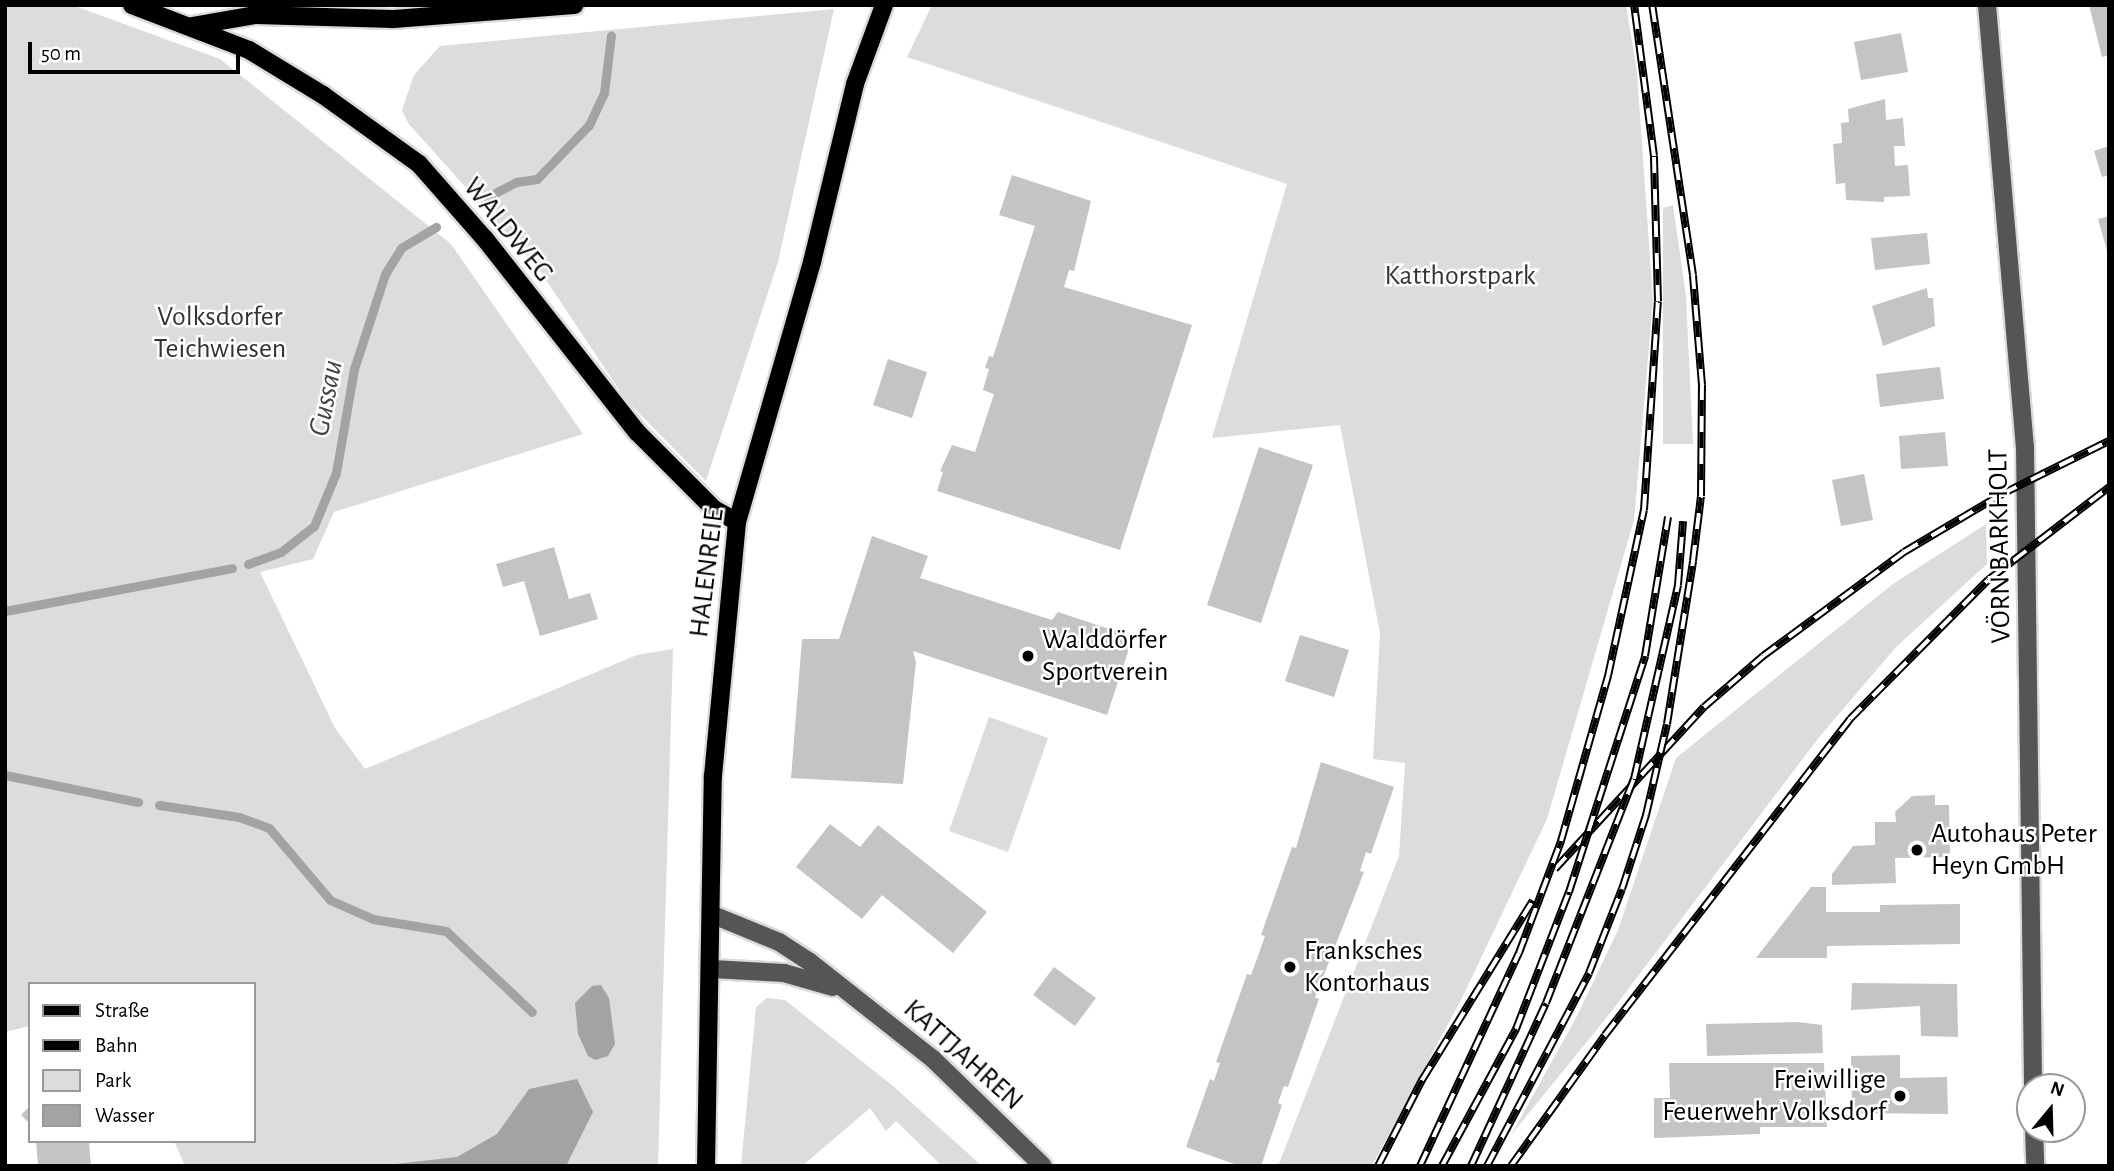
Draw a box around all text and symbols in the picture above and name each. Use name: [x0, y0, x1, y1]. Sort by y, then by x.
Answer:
scale bar: [32, 28, 243, 72]
text: 50 m: [41, 43, 81, 64]
street label: WALDWEG: [456, 171, 560, 289]
park label: Katthorstpark: [1385, 259, 1535, 293]
park label: Volksdorfer Teichwiesen: [154, 300, 286, 366]
water label: Gussau: [301, 357, 351, 439]
street label: VÖRN BARKHOLT: [1982, 448, 2018, 644]
street label: HALENREIE: [682, 507, 732, 639]
place label: Walddörfer Sportverein: [1042, 623, 1168, 689]
marker: Walddörfer Sportverein: [1020, 648, 1036, 664]
place label: Autohaus Peter Heyn GmbH: [1931, 817, 2097, 883]
marker: Autohaus Peter Heyn GmbH: [1909, 842, 1925, 858]
place label: Franksches Kontorhaus: [1304, 934, 1430, 1000]
marker: Franksches Kontorhaus: [1282, 959, 1298, 975]
legend: [28, 982, 256, 1143]
street label: KATTJAHREN: [896, 992, 1030, 1118]
text: Straße: [95, 1000, 149, 1021]
text: Bahn: [95, 1035, 138, 1056]
place label: Freiwillige Feuerwehr Volksdorf: [1662, 1063, 1886, 1129]
text: Park: [95, 1070, 131, 1091]
north arrow: [2016, 1073, 2086, 1143]
text: N: [2048, 1078, 2067, 1101]
marker: Freiwillige Feuerwehr Volksdorf: [1892, 1088, 1908, 1104]
text: Wasser: [95, 1105, 154, 1126]

